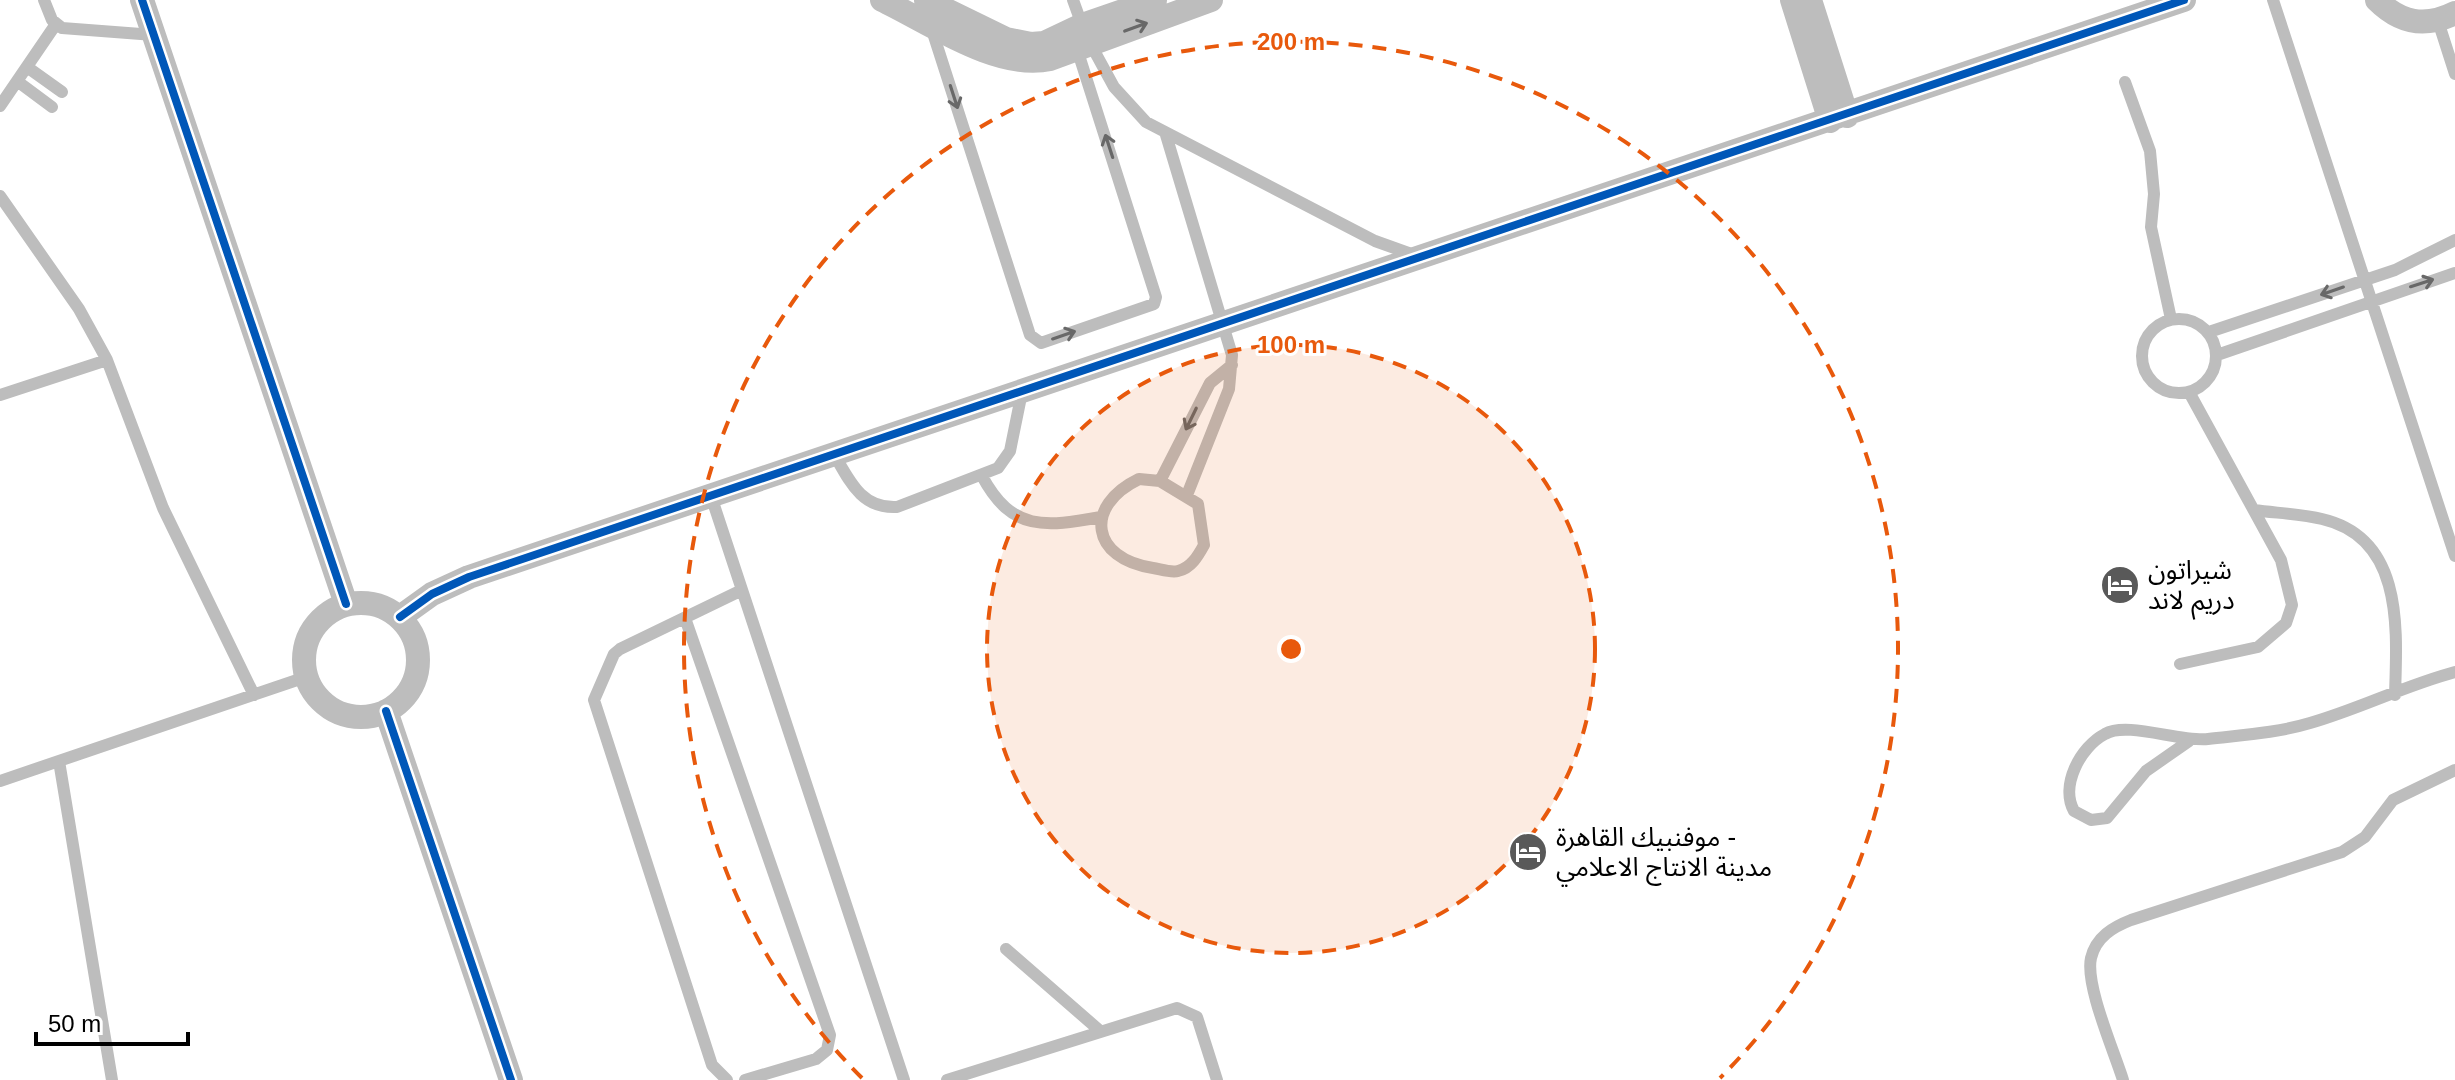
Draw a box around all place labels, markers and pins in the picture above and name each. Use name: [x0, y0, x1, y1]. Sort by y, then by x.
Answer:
place label: شيراتون دريم لاند: [2148, 555, 2235, 620]
hotel icon: شيراتون دريم لاند: [2099, 564, 2141, 606]
centre of rings: [1277, 635, 1305, 663]
place label: موفنبيك القاهرة - مدينة الانتاج الاعلامي: [1556, 822, 1772, 887]
hotel icon: موفنبيك القاهرة - مدينة الانتاج الاعلامي: [1507, 831, 1549, 873]

